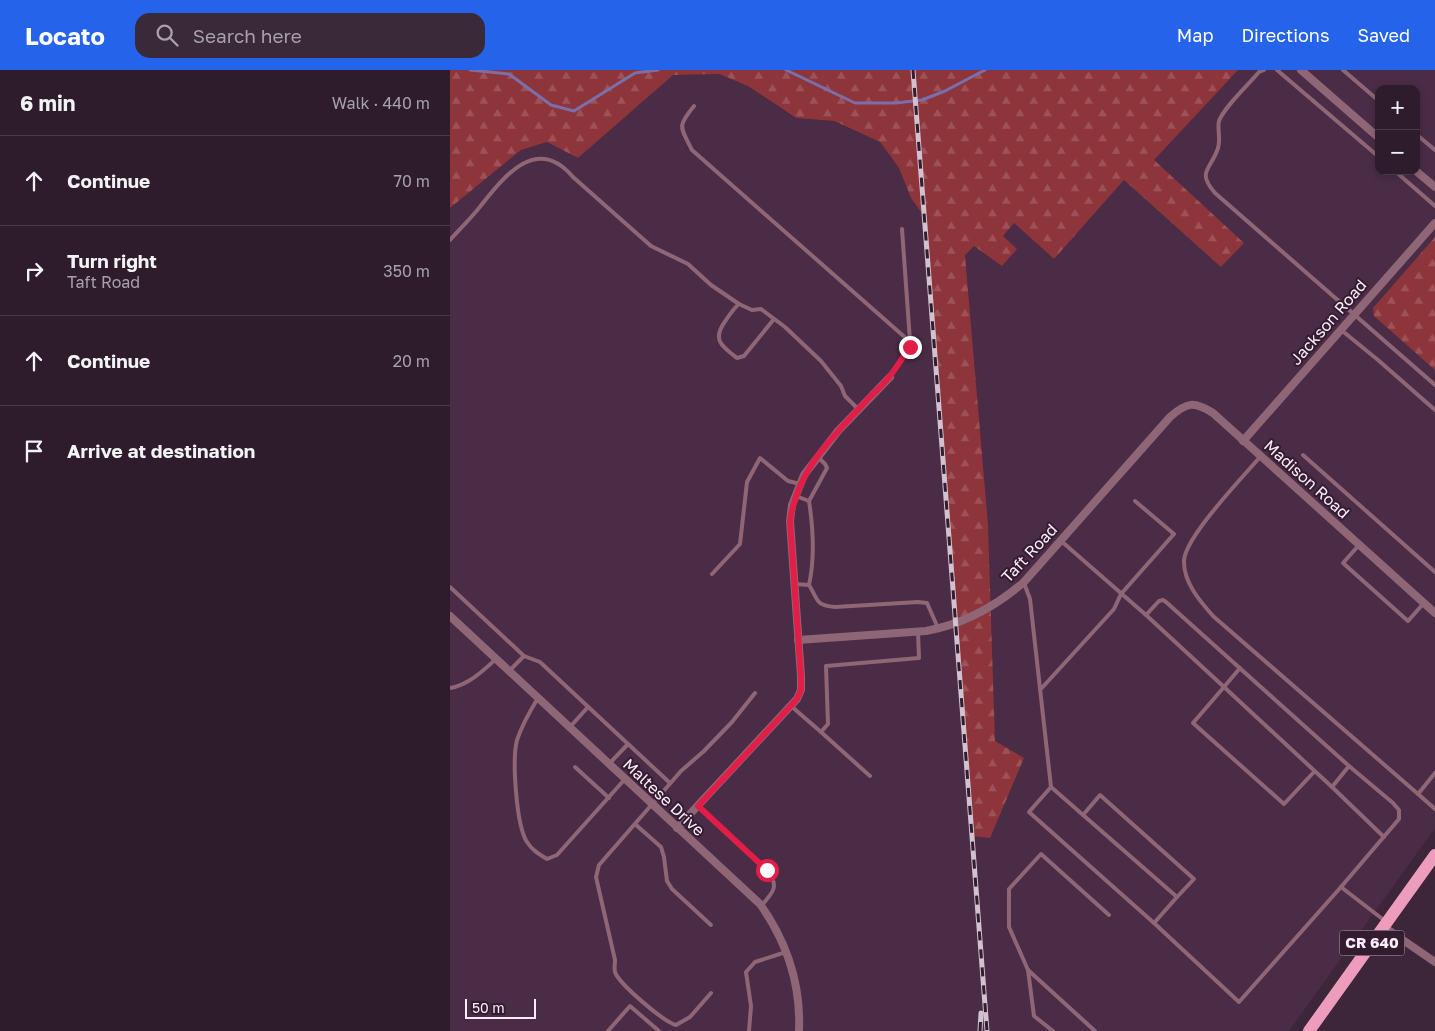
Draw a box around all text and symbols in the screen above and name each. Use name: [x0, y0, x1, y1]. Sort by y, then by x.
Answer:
search box: [135, 13, 485, 58]
text: Locato: [25, 21, 105, 50]
icon: search: [153, 21, 181, 49]
text: Search here: [193, 24, 302, 47]
text: Map: [1177, 24, 1213, 46]
text: Directions: [1241, 24, 1329, 46]
text: Saved: [1357, 24, 1410, 46]
map controls: [1375, 85, 1420, 175]
button: +: [1375, 85, 1420, 130]
text: 6 min: [20, 90, 75, 116]
text: Walk · 440 m: [332, 93, 430, 113]
button: −: [1375, 130, 1420, 175]
icon: ahead: [20, 167, 48, 195]
text: Continue: [67, 169, 150, 192]
text: 70 m: [393, 171, 430, 191]
text: Turn right: [67, 249, 157, 272]
icon: right: [20, 257, 48, 285]
text: 350 m: [383, 261, 430, 281]
text: Taft Road: [67, 272, 140, 292]
street label: Jackson Road: [1285, 275, 1371, 369]
route end: [899, 336, 922, 359]
icon: ahead: [20, 347, 48, 375]
text: Continue: [67, 349, 150, 372]
text: 20 m: [393, 351, 430, 371]
street label: Madison Road: [1260, 435, 1354, 523]
icon: arrive: [20, 437, 48, 465]
text: Arrive at destination: [67, 439, 255, 462]
street label: Taft Road: [997, 519, 1061, 587]
street label: Maltese Drive: [619, 754, 709, 840]
route start: [756, 859, 779, 882]
road number: CR 640: [1340, 930, 1404, 956]
scale bar: [465, 996, 536, 1019]
text: 50 m: [472, 999, 505, 1016]

